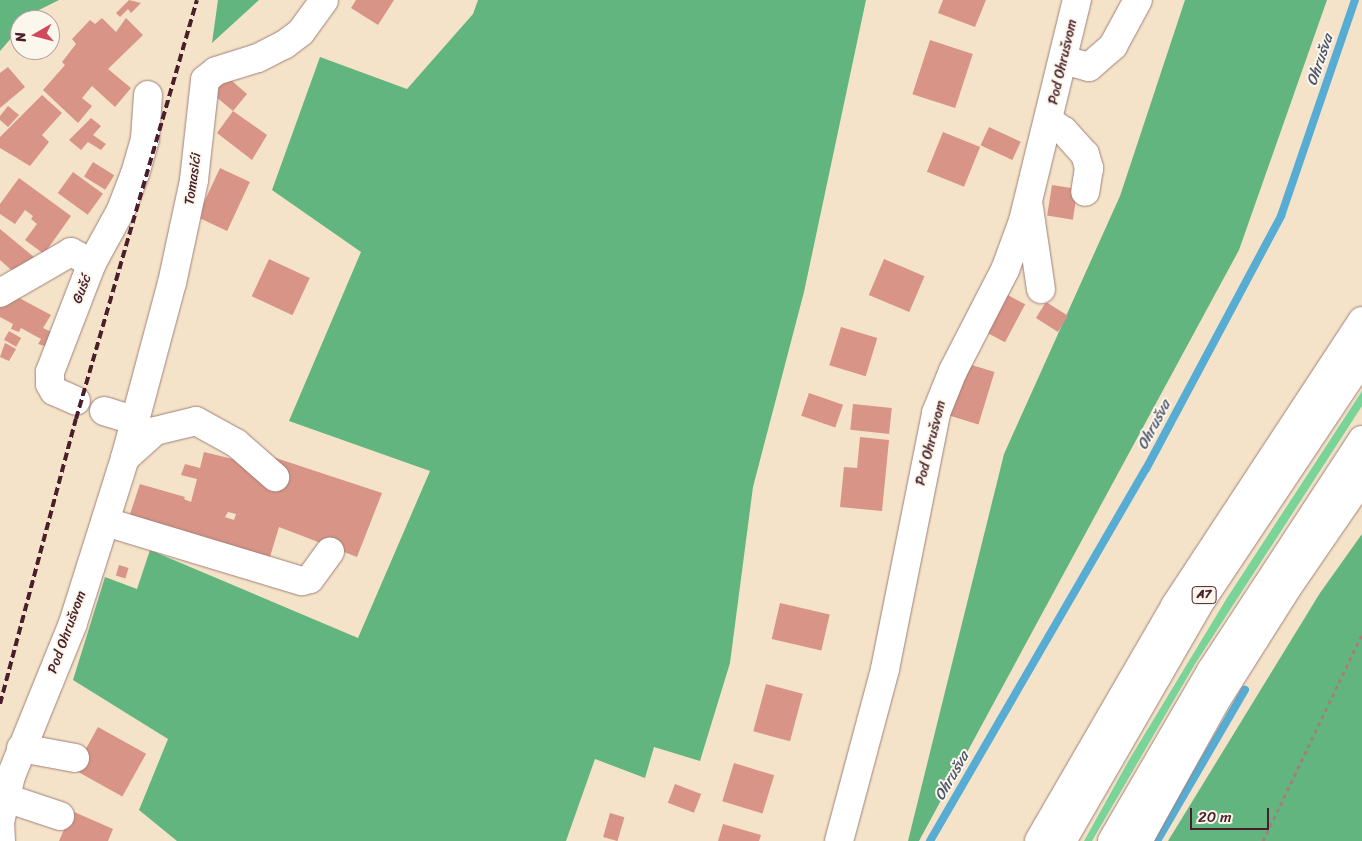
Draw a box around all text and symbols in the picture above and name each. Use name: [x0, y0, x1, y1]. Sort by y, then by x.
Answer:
north arrow: [10, 10, 60, 60]
street label: Pod Ohrušvom: [1045, 18, 1081, 106]
text: N: [8, 30, 34, 44]
water label: Ohrušva: [1303, 32, 1337, 88]
street label: Tomasići: [181, 152, 205, 206]
street label: Gušć: [69, 272, 95, 306]
water label: Ohrušva: [1134, 397, 1174, 453]
street label: Pod Ohrušvom: [912, 399, 950, 487]
road number: A7: [1192, 586, 1216, 604]
street label: Pod Ohrušvom: [44, 588, 90, 676]
water label: Ohrušva: [931, 748, 973, 804]
scale bar: [1192, 798, 1271, 830]
text: 20 m: [1198, 804, 1232, 830]

